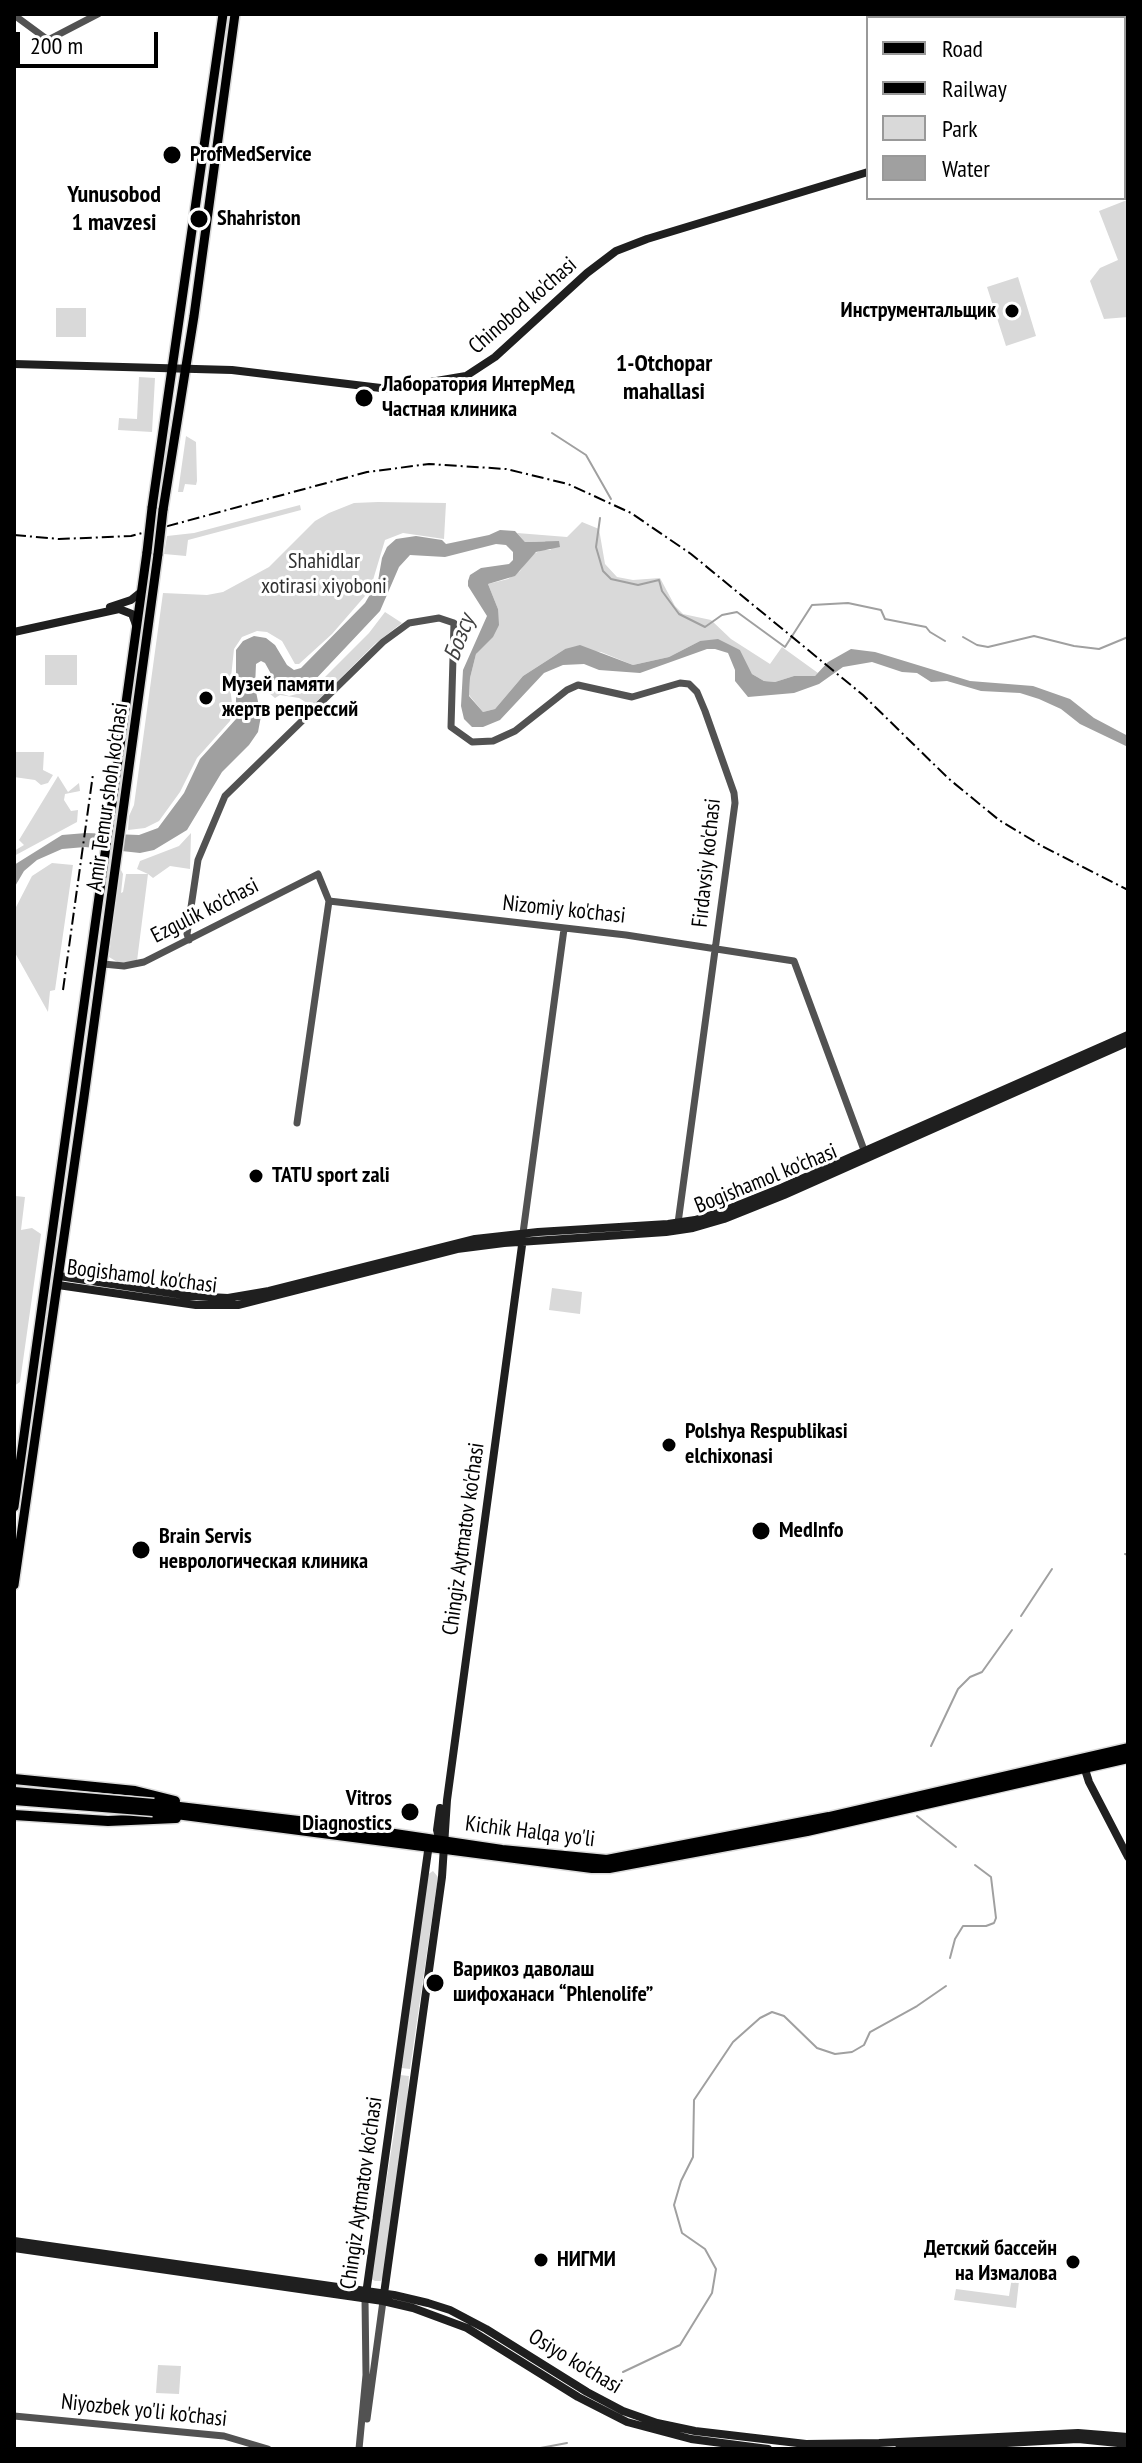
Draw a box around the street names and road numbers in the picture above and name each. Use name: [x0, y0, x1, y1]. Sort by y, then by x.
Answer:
street label: Chinobod ko'chasi: [464, 252, 582, 360]
street label: Amir Temur shoh ko'chasi: [82, 701, 134, 893]
street label: Firdavsiy ko'chasi: [687, 797, 727, 929]
street label: Ezgulik ko'chasi: [147, 873, 263, 949]
street label: Nizomiy ko'chasi: [501, 890, 627, 930]
street label: Bogishamol ko'chasi: [691, 1138, 841, 1220]
street label: Bogishamol ko'chasi: [65, 1255, 219, 1299]
street label: Chingiz Aytmatov ko'chasi: [437, 1441, 491, 1637]
street label: Kichik Halqa yo'li: [464, 1811, 596, 1853]
street label: Chingiz Aytmatov ko'chasi: [335, 2095, 389, 2291]
street label: Osiyo ko'chasi: [524, 2324, 626, 2400]
street label: Niyozbek yo'li ko'chasi: [60, 2389, 228, 2433]

